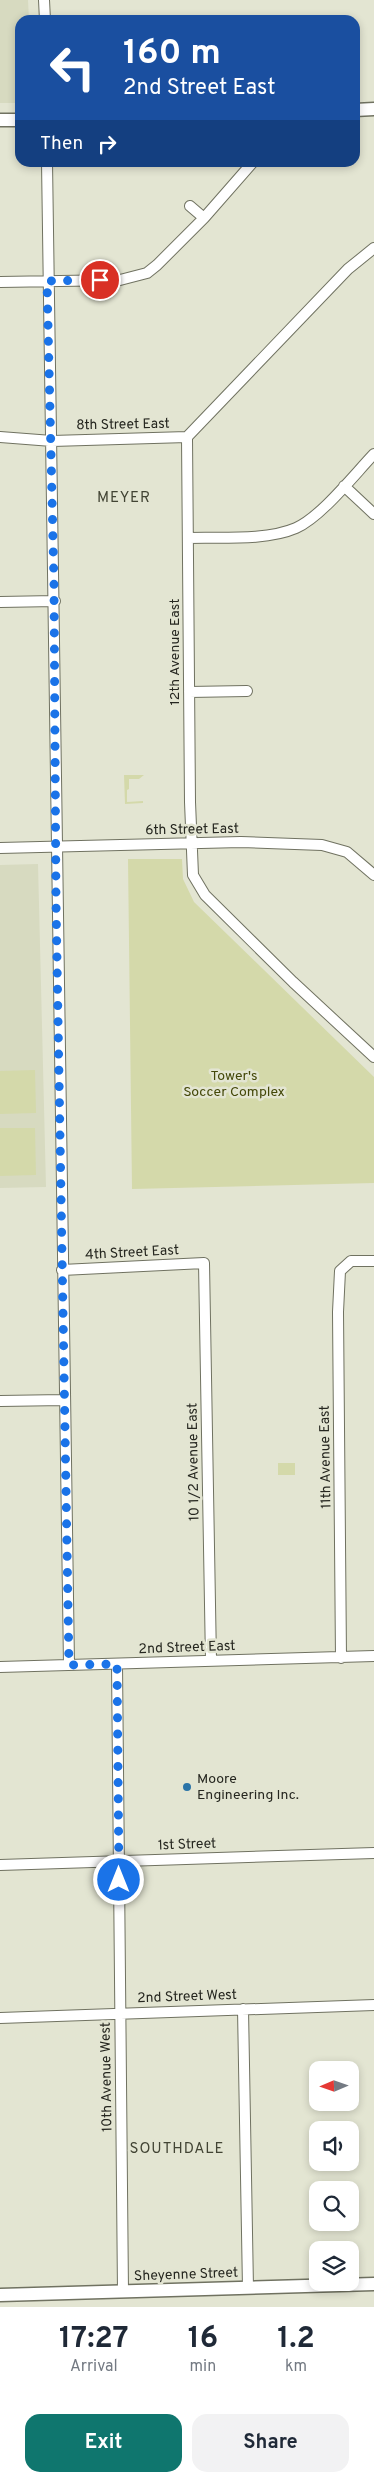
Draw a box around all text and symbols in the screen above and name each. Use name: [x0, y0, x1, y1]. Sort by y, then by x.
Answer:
text: 160 m: [123, 32, 221, 76]
icon: left: [40, 35, 105, 100]
text: 2nd Street East: [123, 75, 276, 102]
icon: right: [93, 130, 121, 158]
text: Then: [40, 132, 83, 156]
pin: [79, 259, 121, 301]
icon: arrive: [86, 266, 114, 294]
street label: 8th Street East: [76, 416, 170, 434]
district label: MEYER: [97, 489, 151, 508]
street label: 12th Avenue East: [167, 599, 184, 705]
street label: 6th Street East: [145, 821, 239, 839]
park label: Tower's Soccer Complex: [183, 1068, 285, 1101]
street label: 4th Street East: [85, 1242, 179, 1264]
street label: 10 1/2 Avenue East: [184, 1403, 204, 1521]
street label: 11th Avenue East: [317, 1405, 335, 1509]
street label: 2nd Street East: [138, 1638, 236, 1658]
place label: Moore Engineering Inc.: [197, 1771, 299, 1804]
marker: Moore Engineering Inc.: [181, 1781, 193, 1793]
street label: 1st Street: [157, 1835, 217, 1855]
position arrow: [92, 1853, 144, 1905]
street label: 2nd Street West: [137, 1987, 237, 2007]
street label: 10th Avenue West: [98, 2022, 116, 2132]
north arrow: [309, 2061, 359, 2111]
map controls: [309, 2061, 359, 2291]
button: sound: [309, 2121, 359, 2171]
district label: SOUTHDALE: [129, 2140, 225, 2159]
button: search: [309, 2181, 359, 2231]
button: layers: [309, 2241, 359, 2291]
street label: Sheyenne Street: [134, 2265, 238, 2285]
text: 17:27: [59, 2321, 129, 2358]
text: 16: [188, 2321, 218, 2358]
text: 1.2: [277, 2321, 315, 2358]
text: Arrival: [70, 2357, 118, 2377]
text: min: [190, 2357, 216, 2377]
text: km: [285, 2357, 307, 2377]
button: Exit: [25, 2414, 182, 2472]
button: Share: [192, 2414, 349, 2472]

